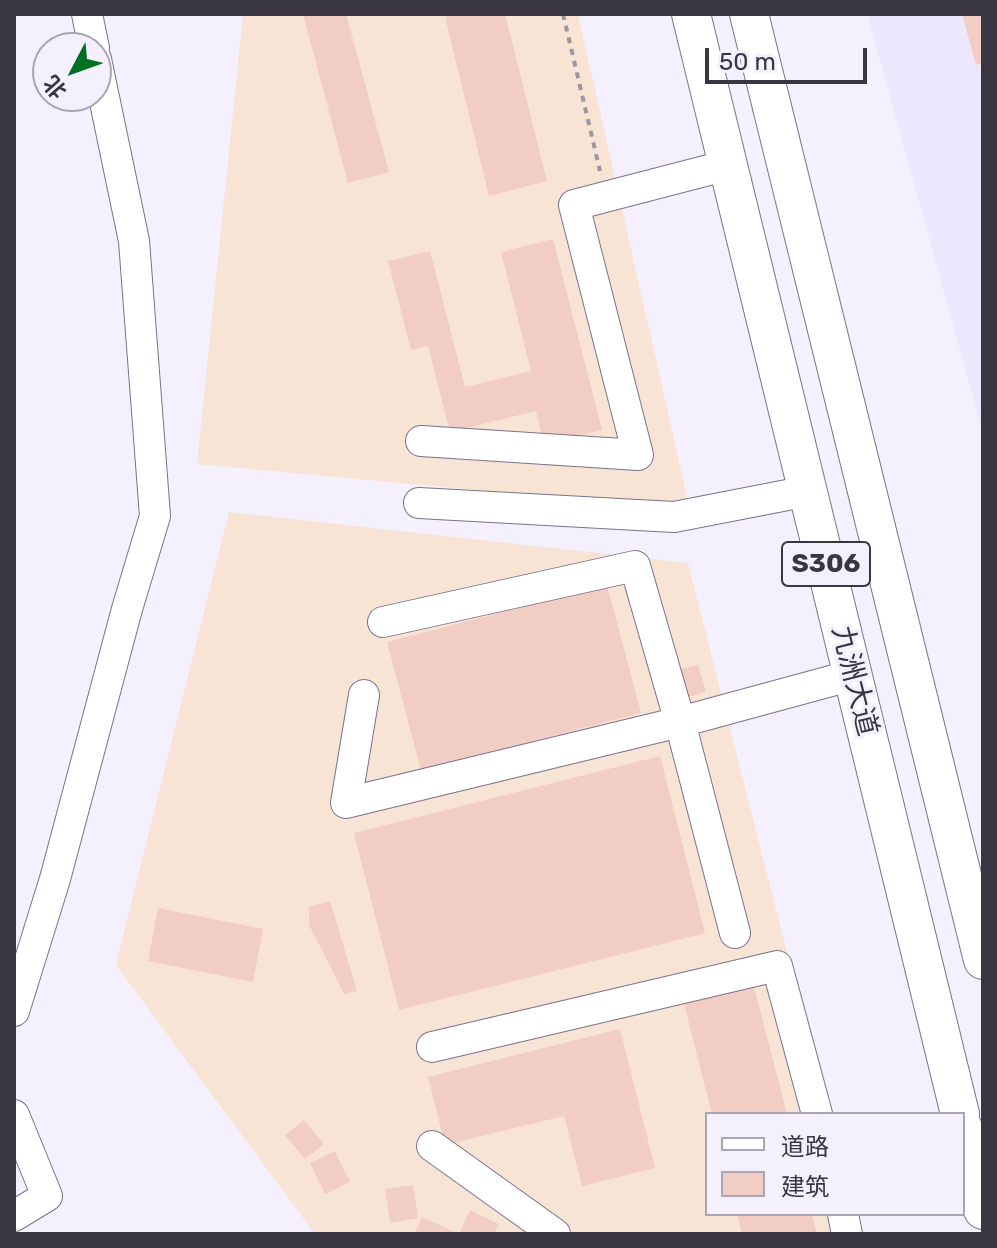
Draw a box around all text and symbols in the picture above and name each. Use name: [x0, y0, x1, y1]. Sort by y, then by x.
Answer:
north arrow: [32, 32, 112, 112]
scale bar: [709, 32, 871, 82]
text: 50 m: [719, 48, 776, 76]
text: 北: [38, 70, 72, 104]
road number: S306: [782, 542, 870, 586]
street label: 九洲大道: [824, 623, 884, 739]
legend: [705, 1112, 965, 1216]
text: 道路: [781, 1133, 829, 1161]
text: 建筑: [781, 1173, 829, 1201]

